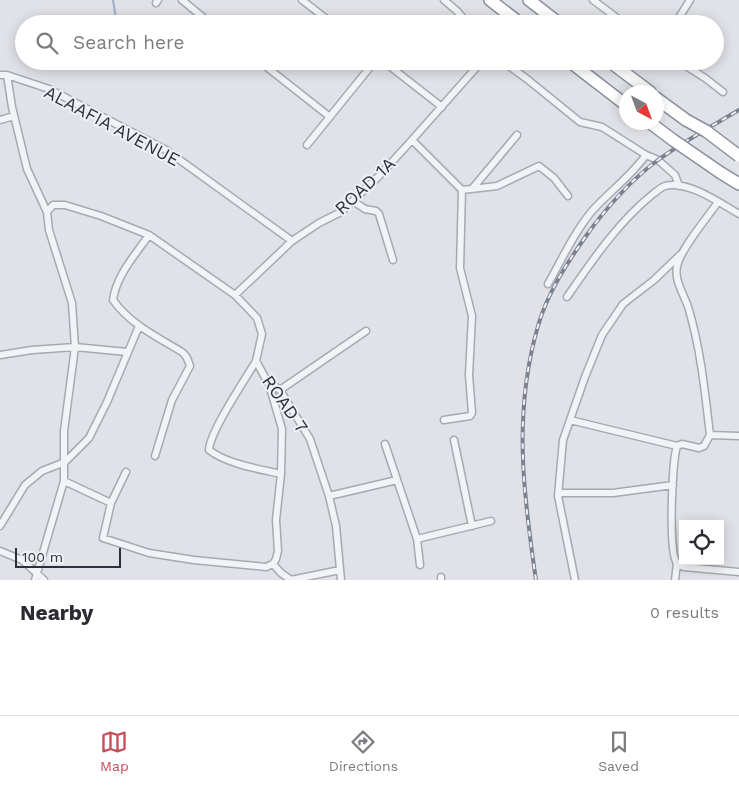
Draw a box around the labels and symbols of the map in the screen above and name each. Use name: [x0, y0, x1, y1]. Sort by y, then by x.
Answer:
street label: ALAAFIA AVENUE: [41, 81, 184, 170]
north arrow: [619, 85, 664, 130]
street label: ROAD 1A: [330, 152, 399, 219]
street label: ROAD 7: [258, 371, 313, 436]
scale bar: [15, 545, 121, 568]

